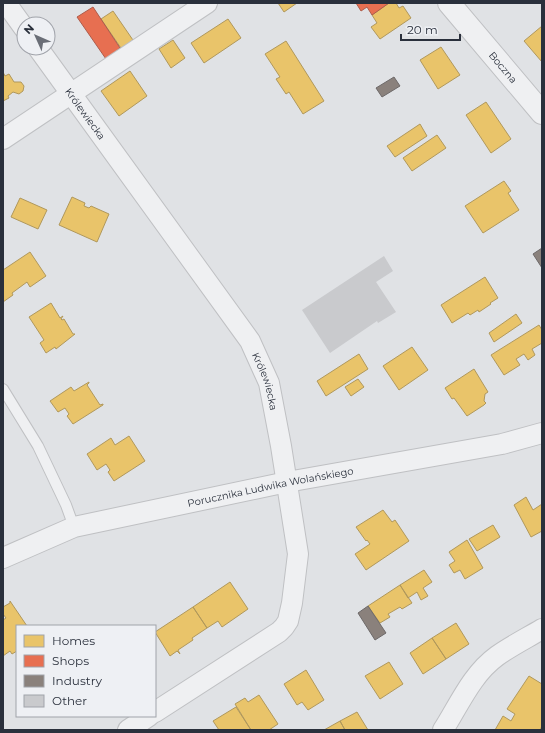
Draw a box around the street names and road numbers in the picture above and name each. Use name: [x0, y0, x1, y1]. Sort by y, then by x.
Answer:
street label: Boczna: [486, 49, 520, 86]
street label: Królewiecka: [62, 85, 108, 142]
street label: Królewiecka: [249, 350, 280, 411]
street label: Porucznika Ludwika Wolańskiego: [186, 464, 354, 510]

